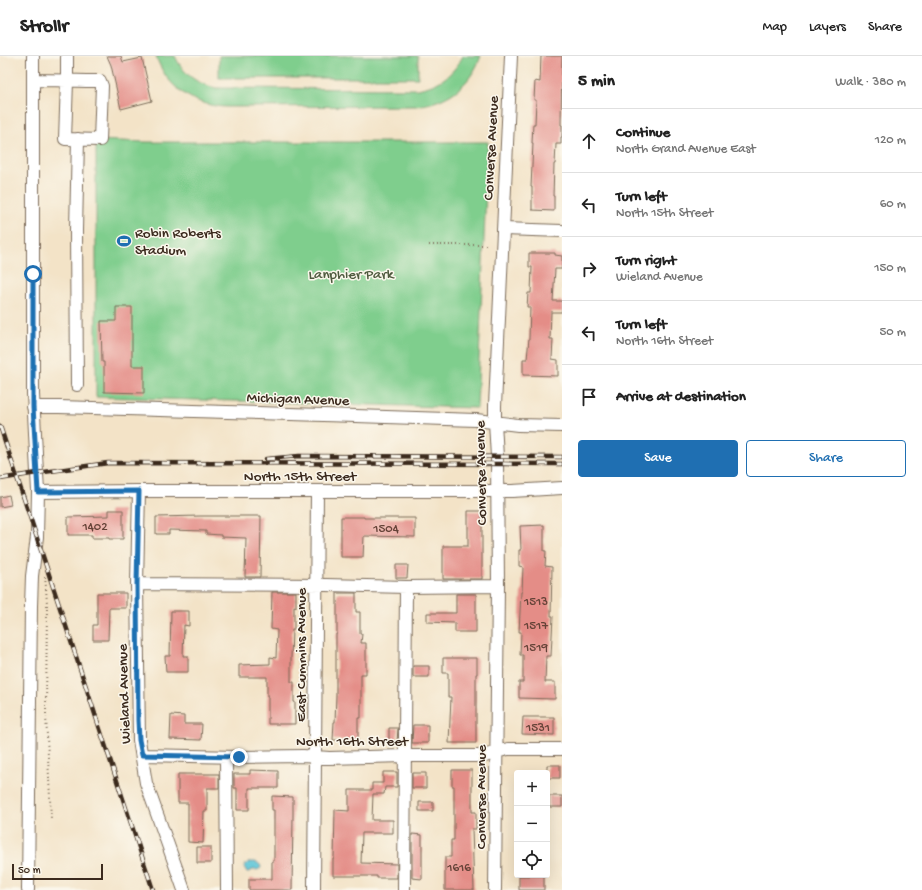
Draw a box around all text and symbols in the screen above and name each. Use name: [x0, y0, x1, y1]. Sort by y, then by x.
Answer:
text: Strollr: [20, 16, 68, 39]
text: Map: [763, 19, 787, 36]
text: Layers: [809, 19, 846, 36]
text: Share: [868, 19, 902, 36]
text: 5 min: [578, 72, 615, 92]
text: Walk · 380 m: [835, 75, 906, 90]
street label: Converse Avenue: [480, 95, 504, 201]
text: Continue: [616, 124, 670, 142]
icon: ahead: [578, 130, 600, 152]
text: 120 m: [875, 133, 906, 148]
text: North Grand Avenue East: [616, 142, 756, 157]
text: Turn left: [616, 188, 667, 206]
icon: left: [578, 194, 600, 216]
text: 60 m: [880, 197, 906, 212]
text: North 15th Street: [616, 206, 713, 221]
place label: Robin Roberts Stadium: [135, 225, 221, 260]
sports icon: Robin Roberts Stadium: [116, 233, 132, 249]
text: Turn right: [616, 252, 676, 270]
icon: right: [578, 258, 600, 280]
text: 150 m: [874, 261, 906, 276]
route start: [24, 265, 42, 283]
park label: Lanphier Park: [309, 266, 395, 284]
text: Wieland Avenue: [616, 270, 703, 285]
text: Turn left: [616, 316, 667, 334]
icon: left: [578, 322, 600, 344]
text: 50 m: [879, 325, 906, 340]
text: North 16th Street: [616, 334, 713, 349]
icon: arrive: [578, 386, 600, 408]
text: Arrive at destination: [616, 388, 746, 406]
street label: Michigan Avenue: [246, 389, 350, 411]
street label: Converse Avenue: [472, 420, 492, 525]
button: Save: [578, 440, 738, 477]
button: Share: [746, 440, 906, 477]
street label: North 15th Street: [244, 468, 358, 486]
house number: 1402: [81, 520, 108, 535]
house number: 1504: [372, 522, 399, 537]
street label: East Cummins Avenue: [293, 588, 311, 722]
house number: 1513: [523, 595, 548, 610]
house number: 1517: [523, 619, 549, 634]
house number: 1519: [523, 641, 548, 656]
street label: Wieland Avenue: [114, 643, 136, 744]
house number: 1531: [525, 721, 550, 736]
street label: North 16th Street: [296, 733, 410, 751]
street label: Converse Avenue: [473, 744, 491, 849]
route end: [230, 748, 248, 766]
map controls: [514, 770, 550, 878]
button: +: [514, 770, 550, 806]
button: −: [514, 806, 550, 842]
button: locate: [514, 842, 550, 878]
house number: 1616: [446, 861, 471, 876]
scale bar: [12, 862, 103, 881]
text: 50 m: [18, 865, 40, 877]

